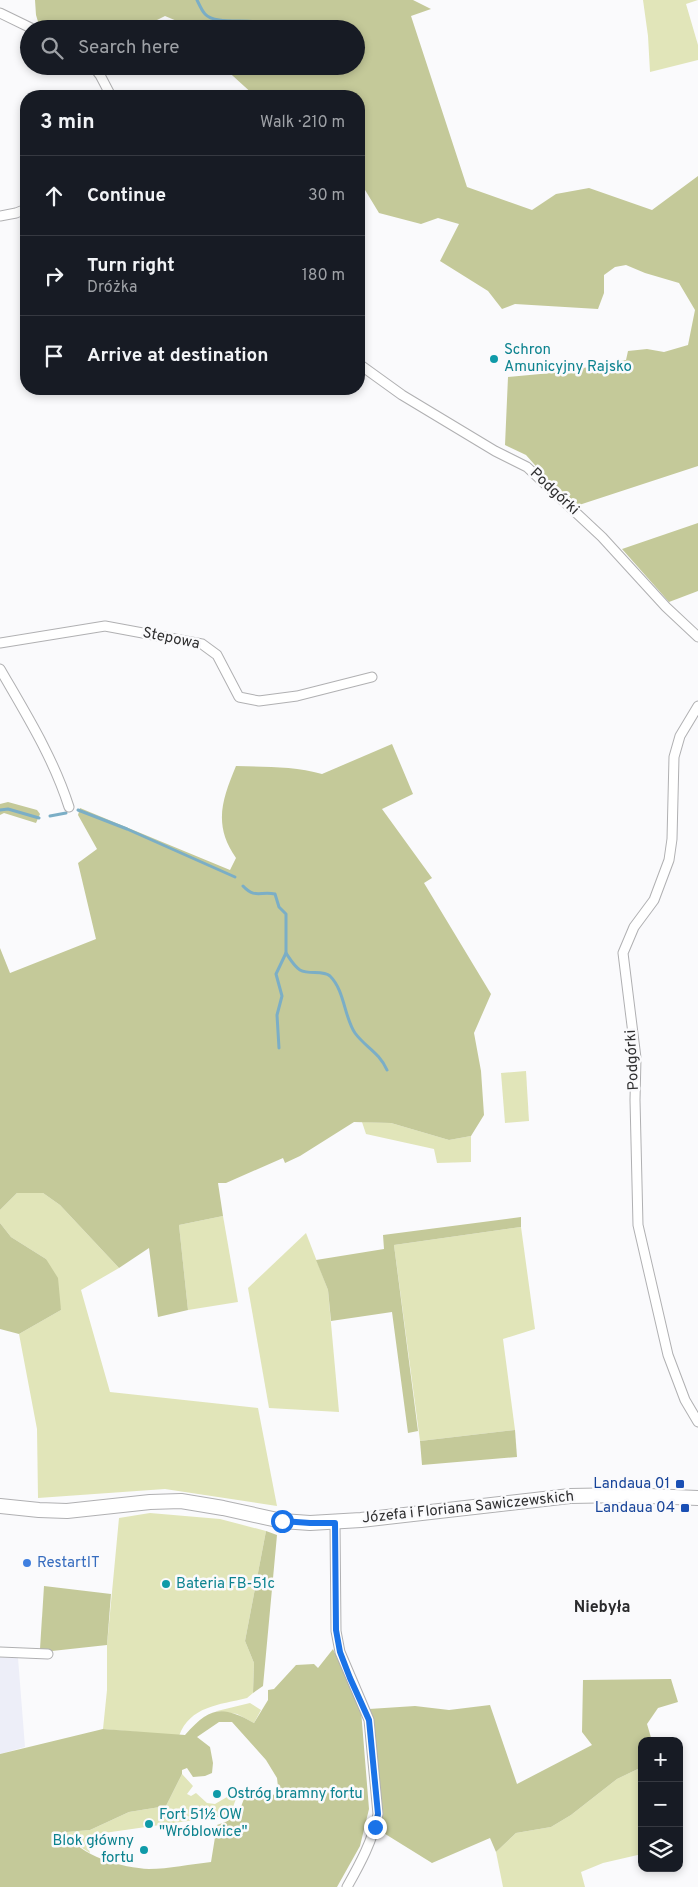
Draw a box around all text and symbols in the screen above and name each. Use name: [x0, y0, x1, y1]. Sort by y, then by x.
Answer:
search box: [20, 20, 365, 75]
icon: search: [38, 34, 66, 62]
text: Search here: [78, 36, 180, 60]
text: 3 min: [40, 109, 95, 136]
text: Walk · 210 m: [260, 113, 345, 133]
icon: ahead: [40, 182, 68, 210]
text: Continue: [87, 184, 166, 208]
text: 30 m: [308, 186, 345, 206]
text: Turn right: [87, 254, 175, 278]
icon: right: [40, 262, 68, 290]
text: 180 m: [302, 266, 345, 286]
text: Dróżka: [87, 278, 137, 298]
place label: Schron Amunicyjny Rajsko: [504, 341, 632, 377]
icon: arrive: [40, 342, 68, 370]
text: Arrive at destination: [87, 344, 268, 368]
marker: Schron Amunicyjny Rajsko: [488, 353, 500, 365]
street label: Podgórki: [525, 464, 583, 520]
street label: Stepowa: [141, 624, 201, 654]
street label: Podgórki: [622, 1029, 644, 1091]
place label: Landaua 01: [593, 1475, 670, 1494]
marker: Landaua 01: [674, 1478, 686, 1490]
street label: Józefa i Floriana Sawiczewskich: [361, 1487, 575, 1529]
place label: Landaua 04: [595, 1499, 675, 1518]
marker: Landaua 04: [679, 1502, 691, 1514]
route start: [271, 1510, 294, 1533]
place label: RestartIT: [37, 1554, 100, 1573]
marker: RestartIT: [21, 1557, 33, 1569]
place label: Bateria FB-51c: [176, 1575, 275, 1594]
marker: Bateria FB-51c: [160, 1578, 172, 1590]
district label: Niebyła: [574, 1598, 630, 1618]
map controls: [638, 1737, 683, 1872]
button: +: [638, 1737, 683, 1782]
button: −: [638, 1782, 683, 1827]
place label: Ostróg bramny fortu: [227, 1785, 363, 1804]
marker: Ostróg bramny fortu: [211, 1788, 223, 1800]
place label: Fort 51½ OW "Wróblowice": [159, 1806, 248, 1842]
route end: [364, 1816, 387, 1839]
marker: Fort 51½ OW "Wróblowice": [143, 1818, 155, 1830]
button: layers: [638, 1827, 683, 1872]
place label: Blok główny fortu: [53, 1832, 134, 1868]
marker: Blok główny fortu: [138, 1844, 150, 1856]

